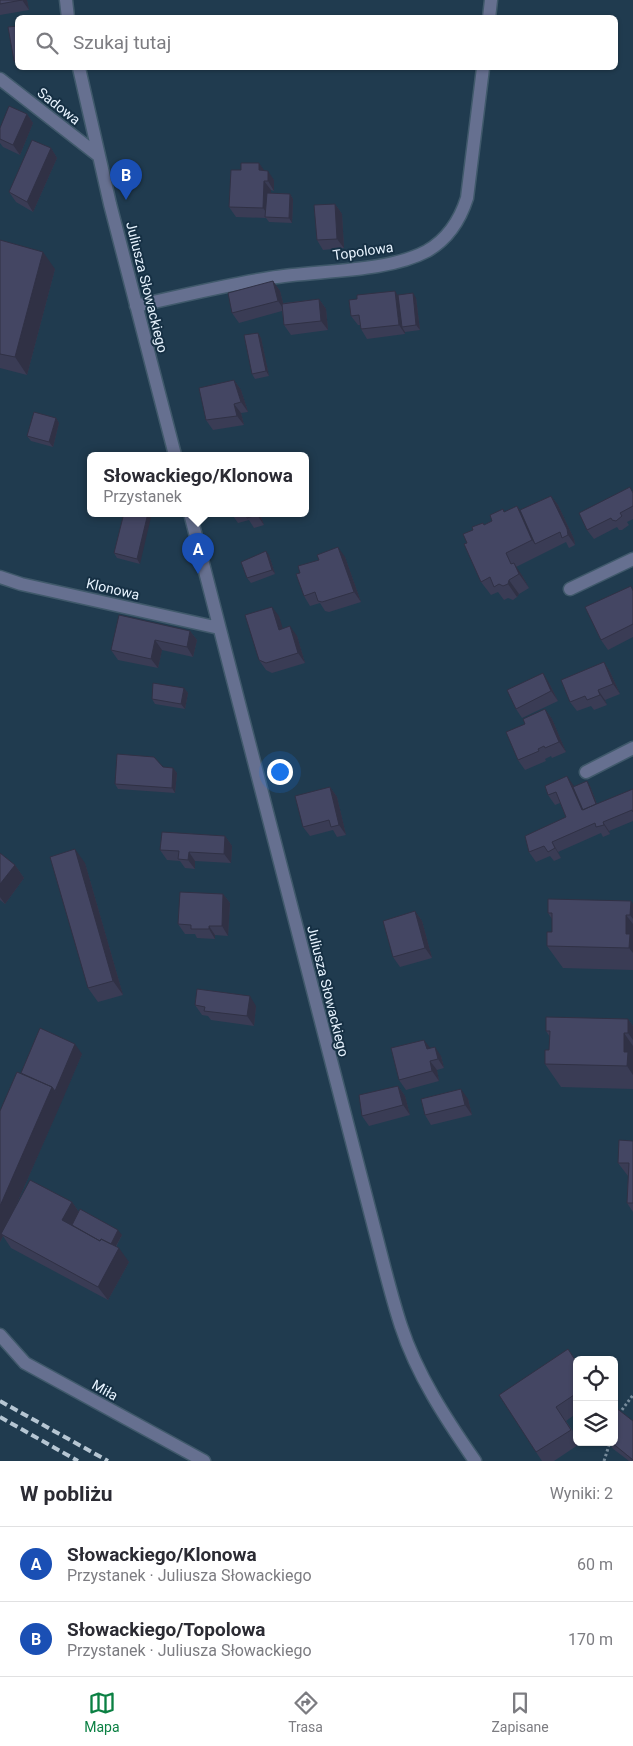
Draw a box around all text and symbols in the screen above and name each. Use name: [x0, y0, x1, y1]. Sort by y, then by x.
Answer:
search box: [15, 15, 618, 70]
icon: search: [33, 29, 61, 57]
text: Szukaj tutaj: [73, 31, 171, 54]
street label: Sadowa: [34, 84, 84, 128]
pin: B: [110, 159, 142, 200]
street label: Juliusza Słowackiego: [123, 220, 171, 354]
street label: Topolowa: [332, 239, 394, 263]
popup: [87, 452, 309, 517]
text: Słowackiego/Klonowa: [103, 464, 293, 487]
text: Przystanek: [103, 487, 182, 506]
pin: A: [182, 533, 214, 574]
street label: Klonowa: [85, 575, 141, 603]
your location: [267, 759, 293, 785]
street label: Juliusza Słowackiego: [304, 924, 352, 1058]
map controls: [573, 1356, 618, 1446]
button: locate: [573, 1356, 618, 1401]
street label: Miła: [89, 1376, 121, 1404]
button: layers: [573, 1401, 618, 1446]
text: W pobliżu: [20, 1482, 113, 1506]
text: Wyniki: 2: [550, 1484, 613, 1503]
text: Słowackiego/Klonowa: [67, 1543, 257, 1566]
text: A: [31, 1555, 41, 1574]
text: 60 m: [577, 1555, 613, 1574]
text: Przystanek · Juliusza Słowackiego: [67, 1566, 312, 1585]
text: Słowackiego/Topolowa: [67, 1618, 266, 1641]
text: B: [31, 1630, 41, 1649]
text: 170 m: [568, 1630, 613, 1649]
text: Przystanek · Juliusza Słowackiego: [67, 1641, 312, 1660]
tab: Mapa: [84, 1689, 120, 1735]
tab: Trasa: [288, 1689, 323, 1735]
tab: Zapisane: [491, 1689, 549, 1735]

